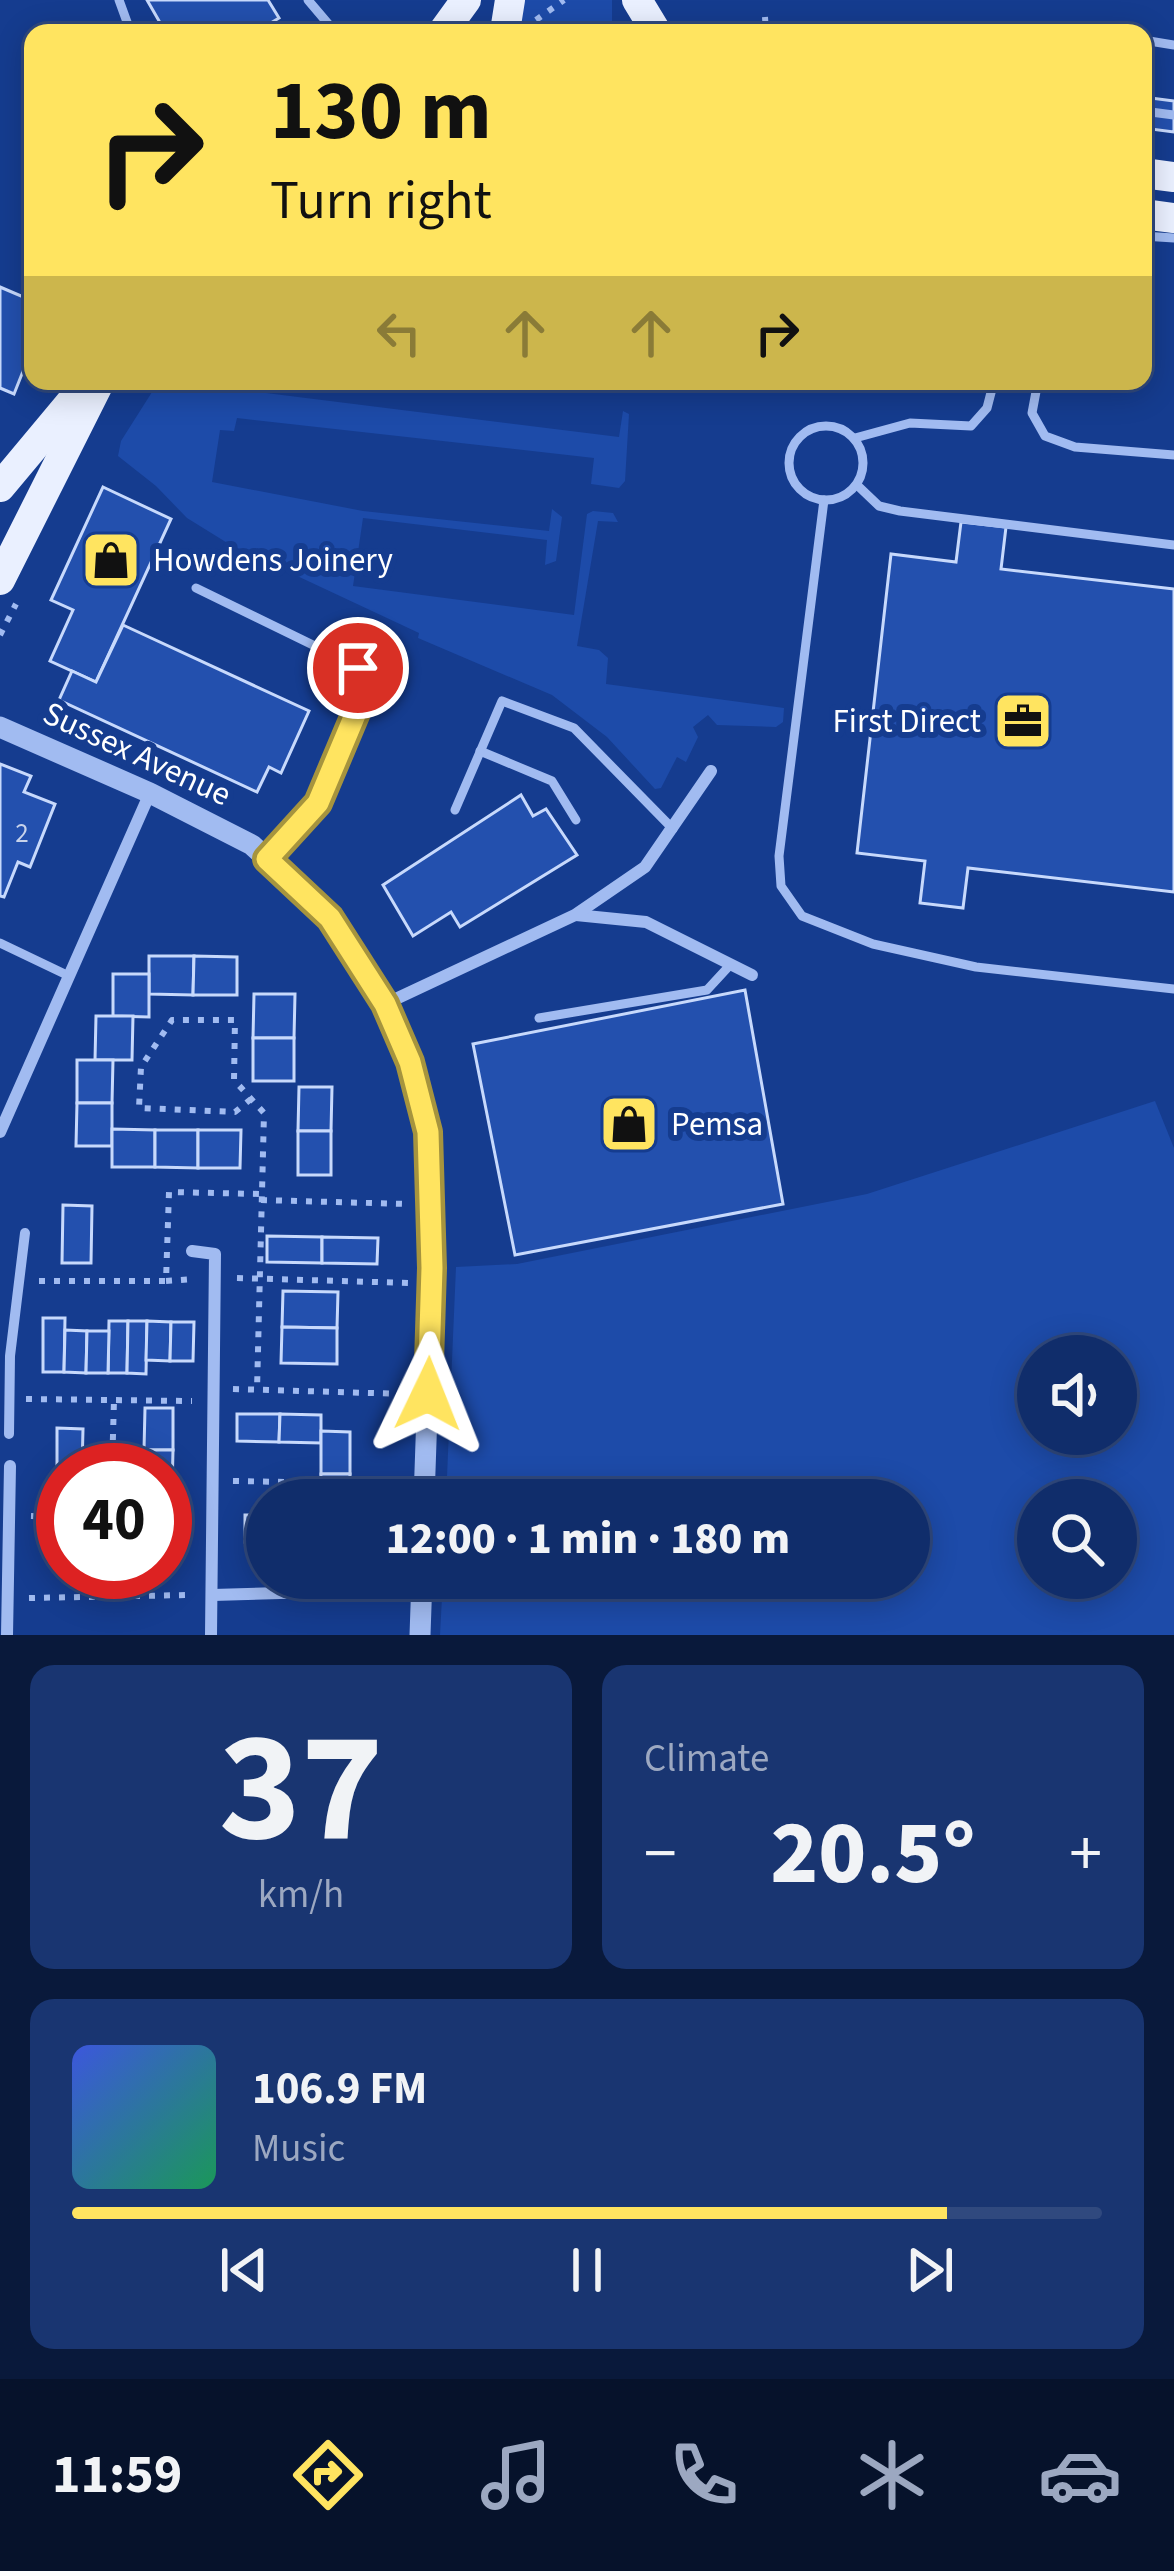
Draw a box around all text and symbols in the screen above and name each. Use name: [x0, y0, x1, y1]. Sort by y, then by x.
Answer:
text: 130 m: [270, 52, 492, 172]
icon: right: [72, 72, 228, 228]
text: Turn right: [270, 163, 492, 240]
icon: left: [366, 300, 432, 366]
icon: ahead: [492, 300, 558, 366]
icon: ahead: [618, 300, 684, 366]
icon: right: [744, 300, 810, 366]
shop icon: Howdens Joinery: [80, 529, 142, 591]
place label: Howdens Joinery: [153, 537, 394, 584]
pin: [307, 617, 409, 719]
icon: arrive: [325, 635, 391, 701]
street label: Sussex Avenue: [35, 690, 239, 818]
office icon: First Direct: [992, 690, 1054, 752]
place label: First Direct: [833, 698, 981, 745]
house number: 2: [15, 814, 29, 853]
shop icon: Pemsa: [598, 1093, 660, 1155]
place label: Pemsa: [671, 1101, 763, 1148]
position arrow: [365, 1331, 491, 1457]
map controls: [1017, 1335, 1137, 1599]
button: sound: [1017, 1335, 1137, 1455]
speed limit sign: 40: [36, 1443, 192, 1599]
button: search: [1017, 1479, 1137, 1599]
text: 12:00 · 1 min · 180 m: [386, 1507, 790, 1571]
text: 37: [219, 1678, 383, 1900]
text: Climate: [644, 1731, 769, 1787]
text: 20.5°: [770, 1790, 976, 1918]
text: −: [644, 1807, 677, 1901]
text: +: [1069, 1807, 1102, 1901]
text: km/h: [258, 1867, 344, 1923]
text: 106.9 FM: [252, 2057, 427, 2121]
text: Music: [252, 2121, 345, 2177]
icon: previous: [211, 2237, 277, 2303]
icon: pause: [554, 2237, 620, 2303]
icon: next: [897, 2237, 963, 2303]
icon: directions: [286, 2433, 370, 2517]
icon: music: [474, 2433, 558, 2517]
icon: phone: [662, 2433, 746, 2517]
icon: climate: [850, 2433, 934, 2517]
icon: car: [1038, 2433, 1122, 2517]
text: 11:59: [52, 2437, 182, 2514]

